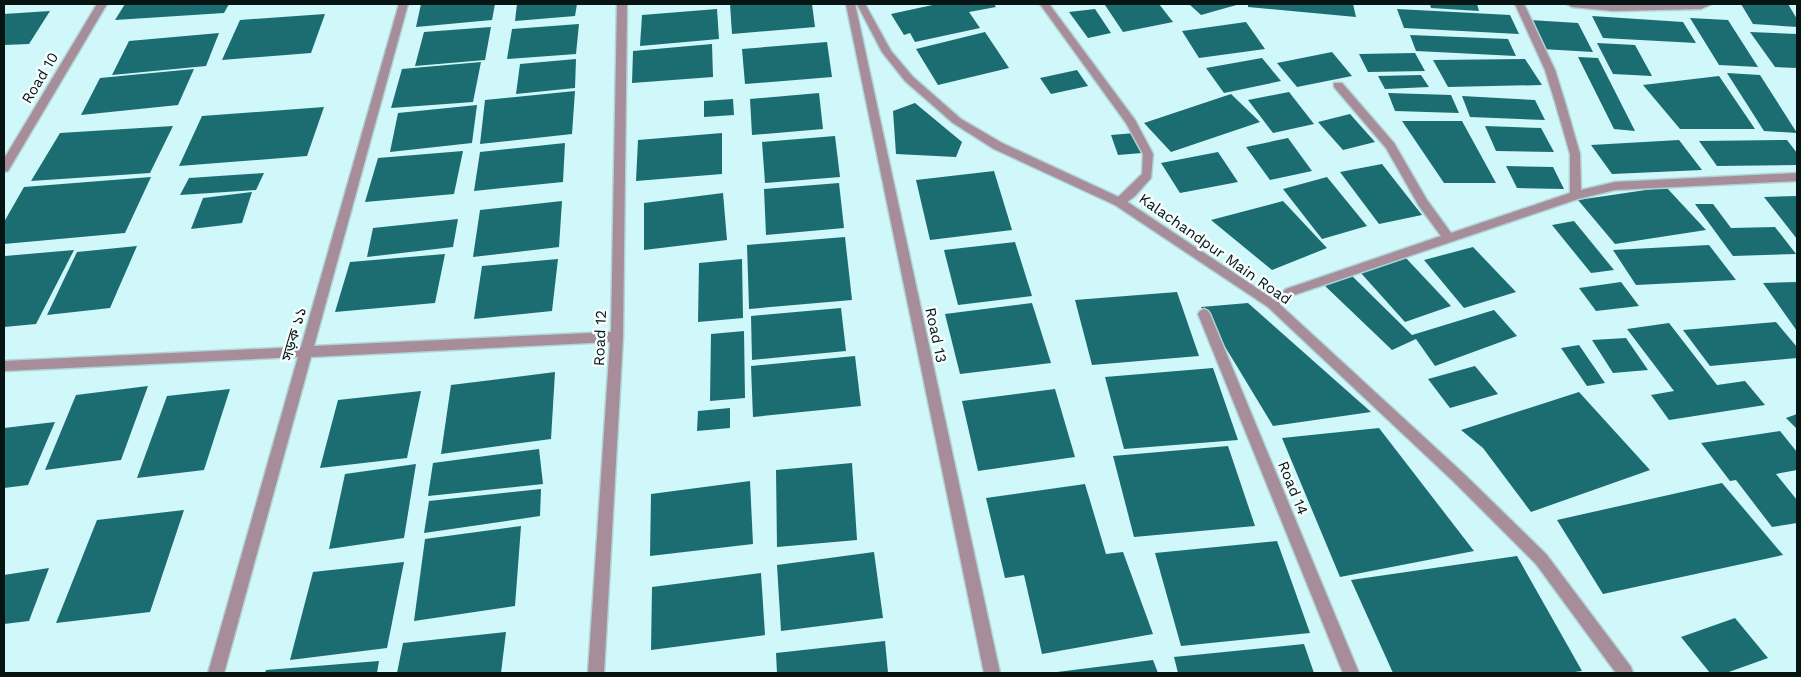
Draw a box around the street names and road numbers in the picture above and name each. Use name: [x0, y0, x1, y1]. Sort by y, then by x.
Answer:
street label: Road 10: [18, 49, 62, 107]
street label: Kalachandpur Main Road: [1135, 189, 1295, 309]
street label: সড়ক ১১: [277, 305, 310, 364]
street label: Road 13: [921, 306, 951, 364]
street label: Road 12: [590, 310, 610, 366]
street label: Road 14: [1274, 458, 1312, 518]

